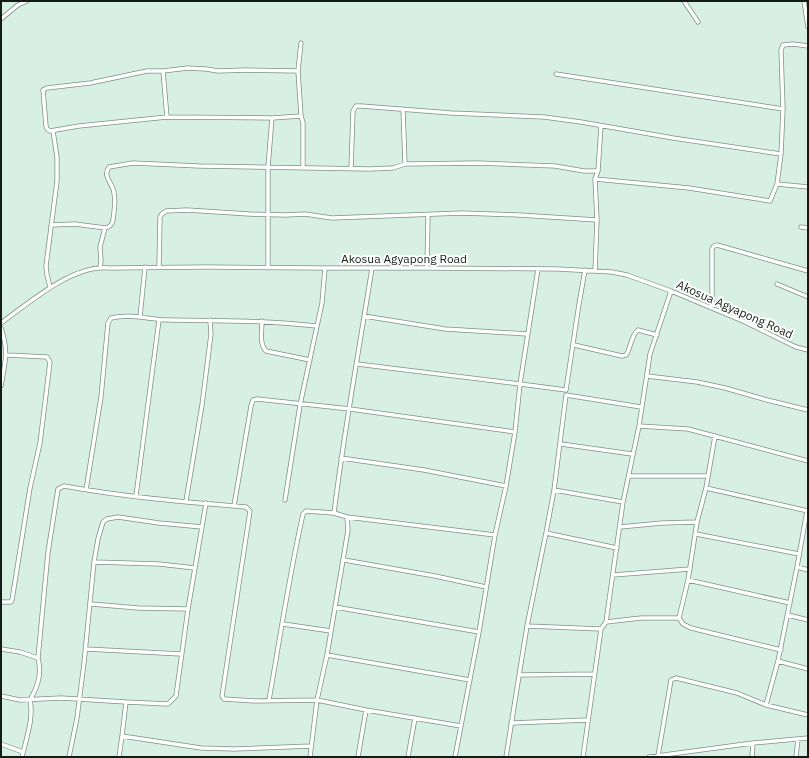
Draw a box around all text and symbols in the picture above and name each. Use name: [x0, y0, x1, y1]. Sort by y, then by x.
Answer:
street label: Akosua Agyapong Road: [341, 251, 467, 266]
street label: Akosua Agyapong Road: [674, 277, 796, 341]

